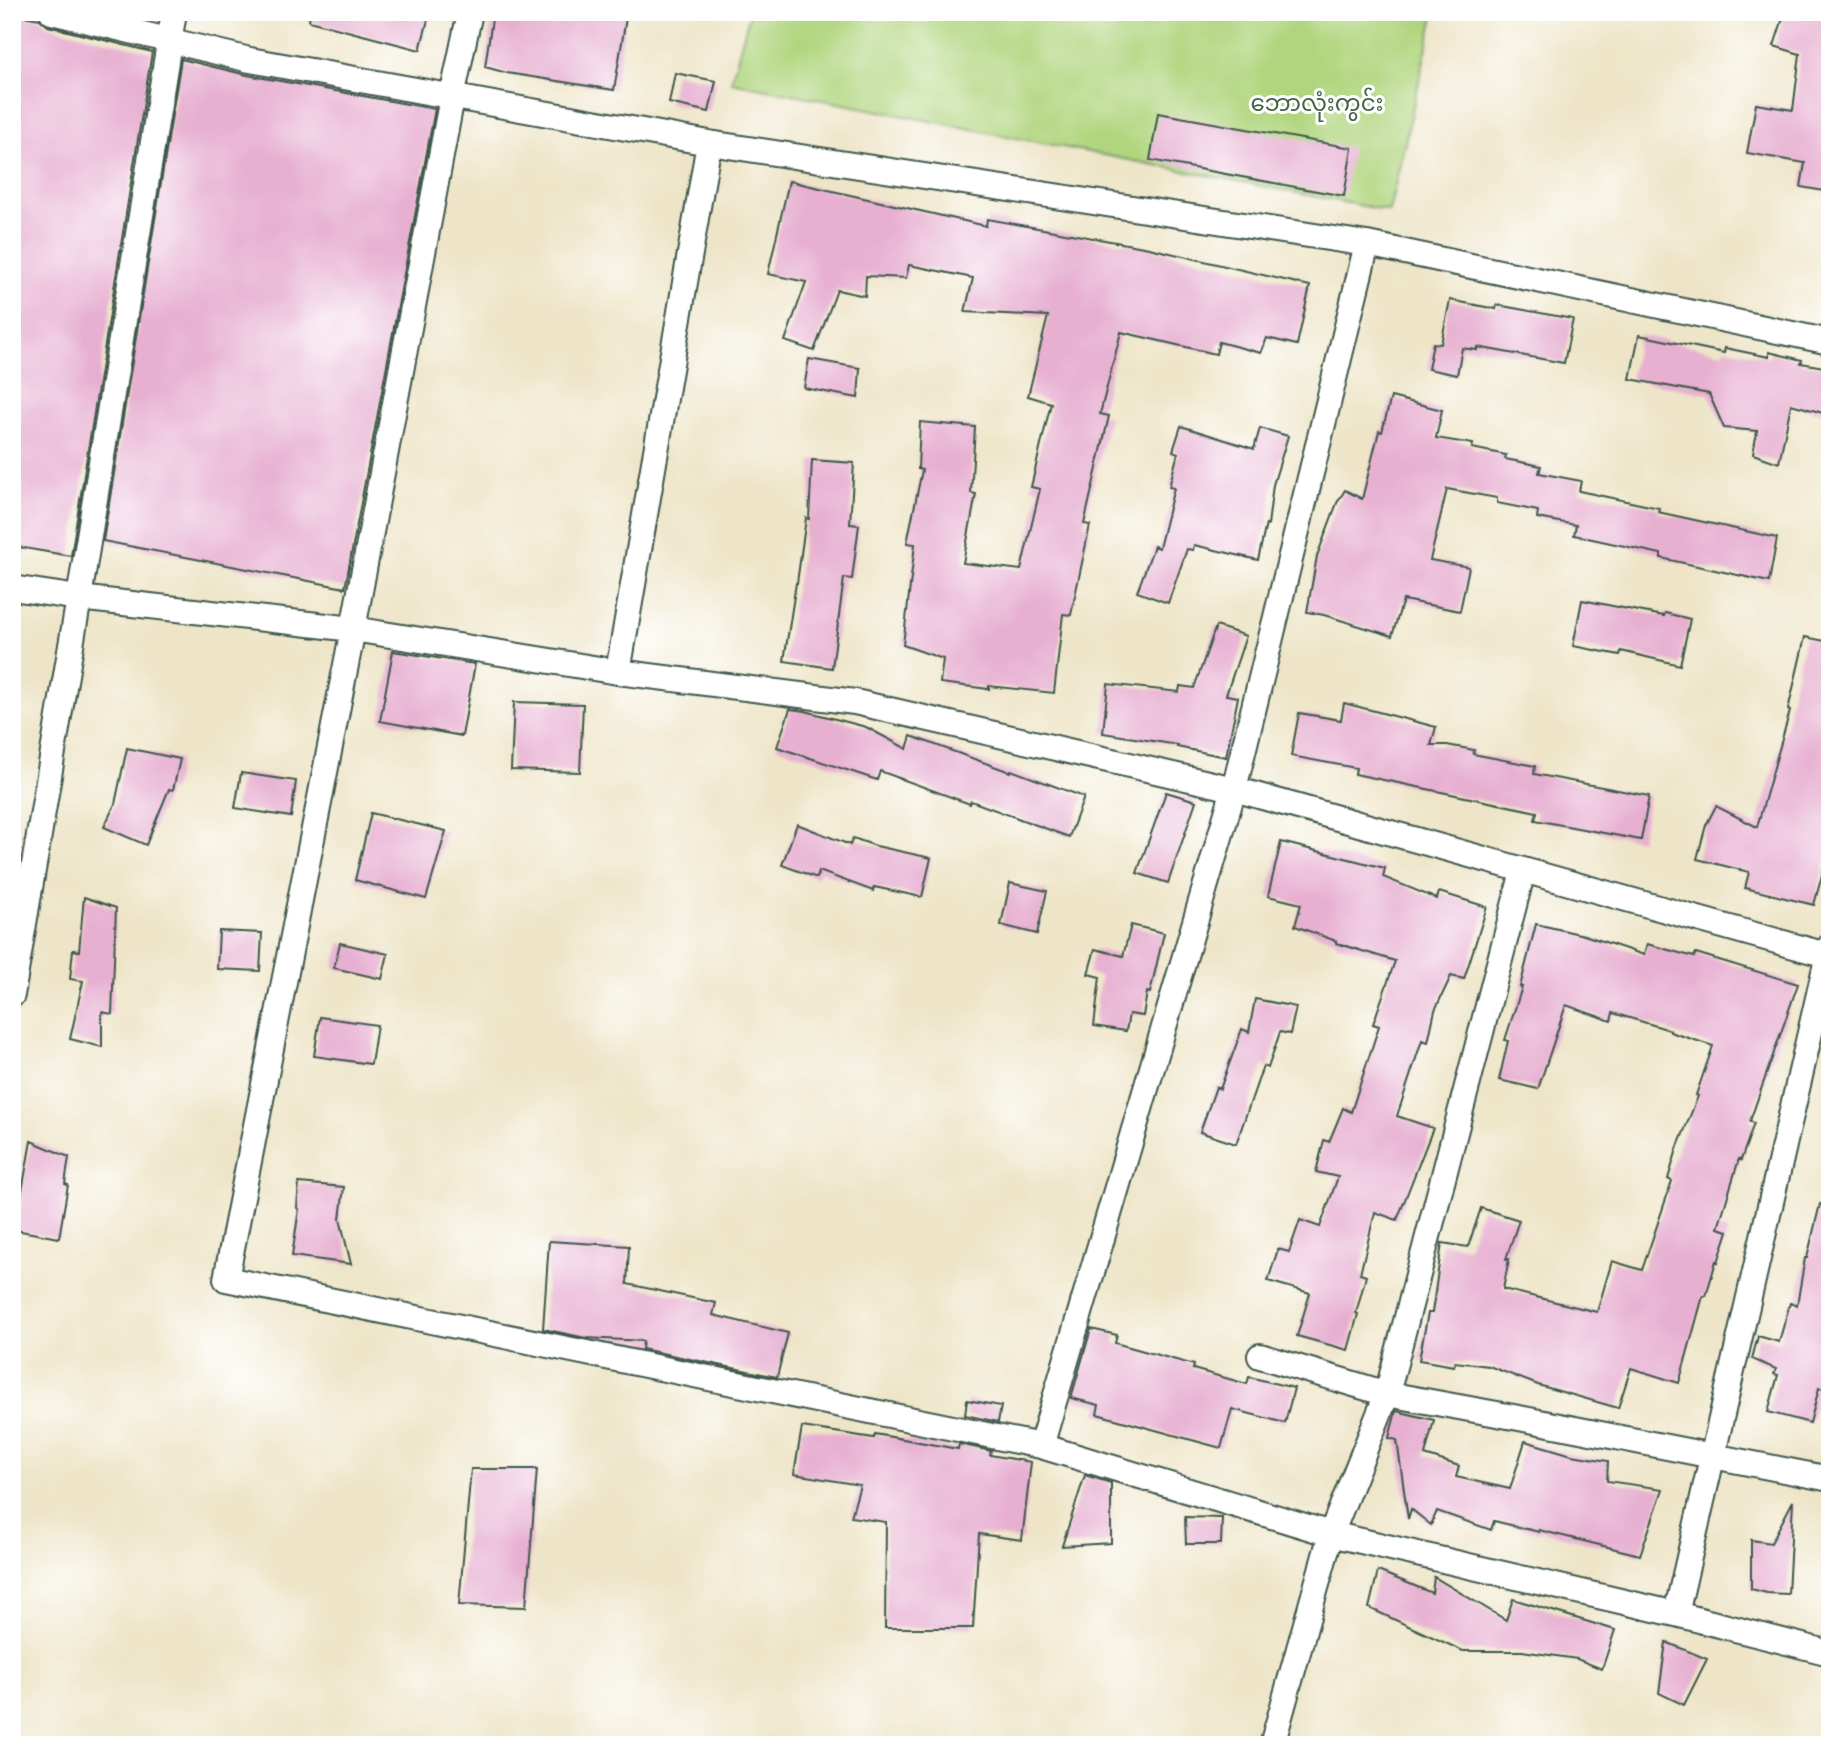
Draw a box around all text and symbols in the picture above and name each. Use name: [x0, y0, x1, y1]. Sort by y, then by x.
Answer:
park label: ဘောလုံးကွင်း: [1250, 87, 1384, 122]

